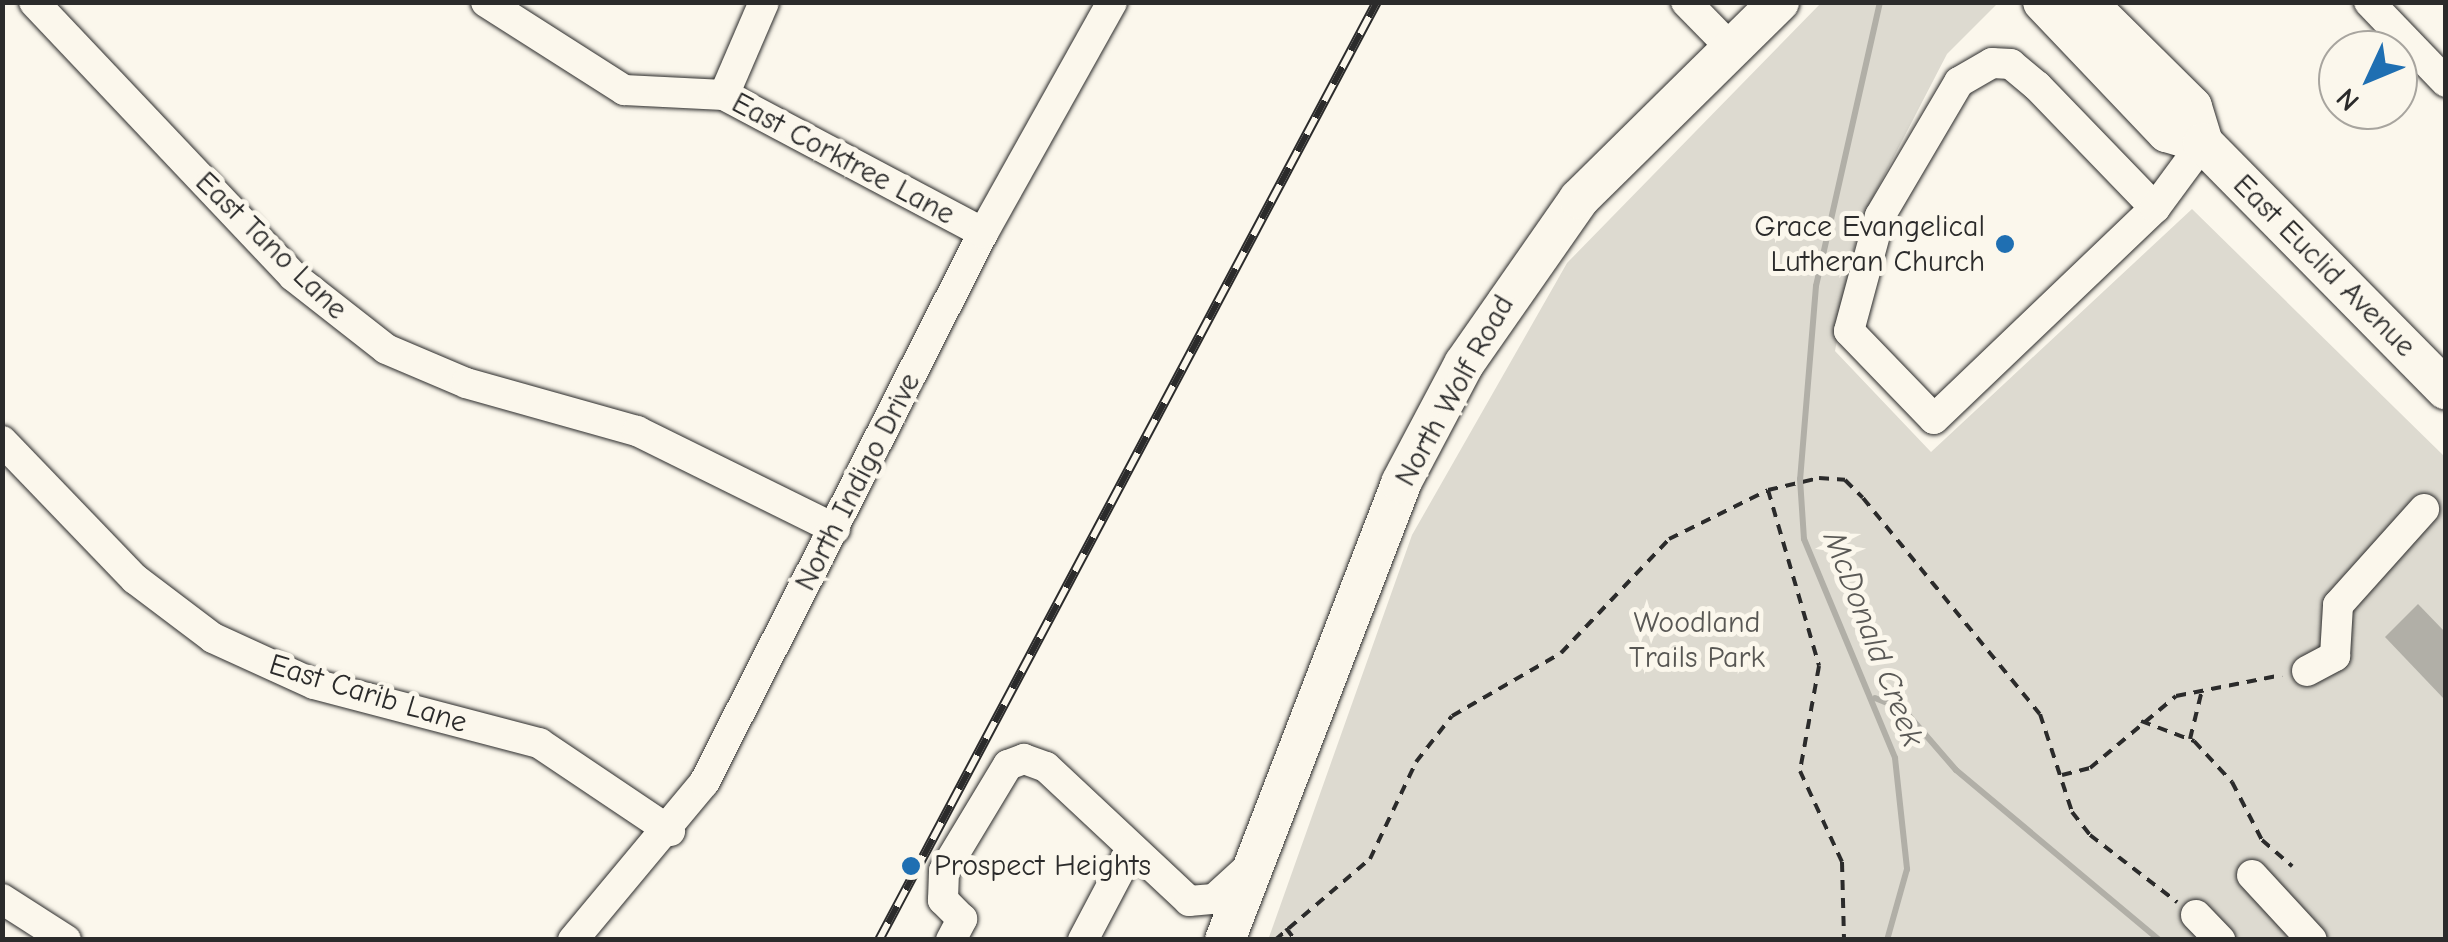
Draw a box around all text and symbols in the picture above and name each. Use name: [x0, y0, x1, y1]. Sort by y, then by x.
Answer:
north arrow: [2318, 30, 2418, 130]
text: N: [2330, 82, 2366, 117]
street label: East Corktree Lane: [726, 85, 960, 233]
street label: East Tano Lane: [188, 165, 354, 327]
street label: East Euclid Avenue: [2225, 167, 2423, 365]
place label: Grace Evangelical Lutheran Church: [1754, 209, 1985, 280]
marker: Grace Evangelical Lutheran Church: [1994, 233, 2016, 255]
street label: North Wolf Road: [1388, 289, 1522, 493]
street label: North Indigo Drive: [788, 367, 928, 597]
water label: McDonald Creek: [1814, 526, 1932, 752]
park label: Woodland Trails Park: [1629, 605, 1765, 676]
street label: East Carib Lane: [265, 647, 471, 741]
place label: Prospect Heights: [934, 848, 1151, 884]
marker: Prospect Heights: [898, 853, 924, 879]

